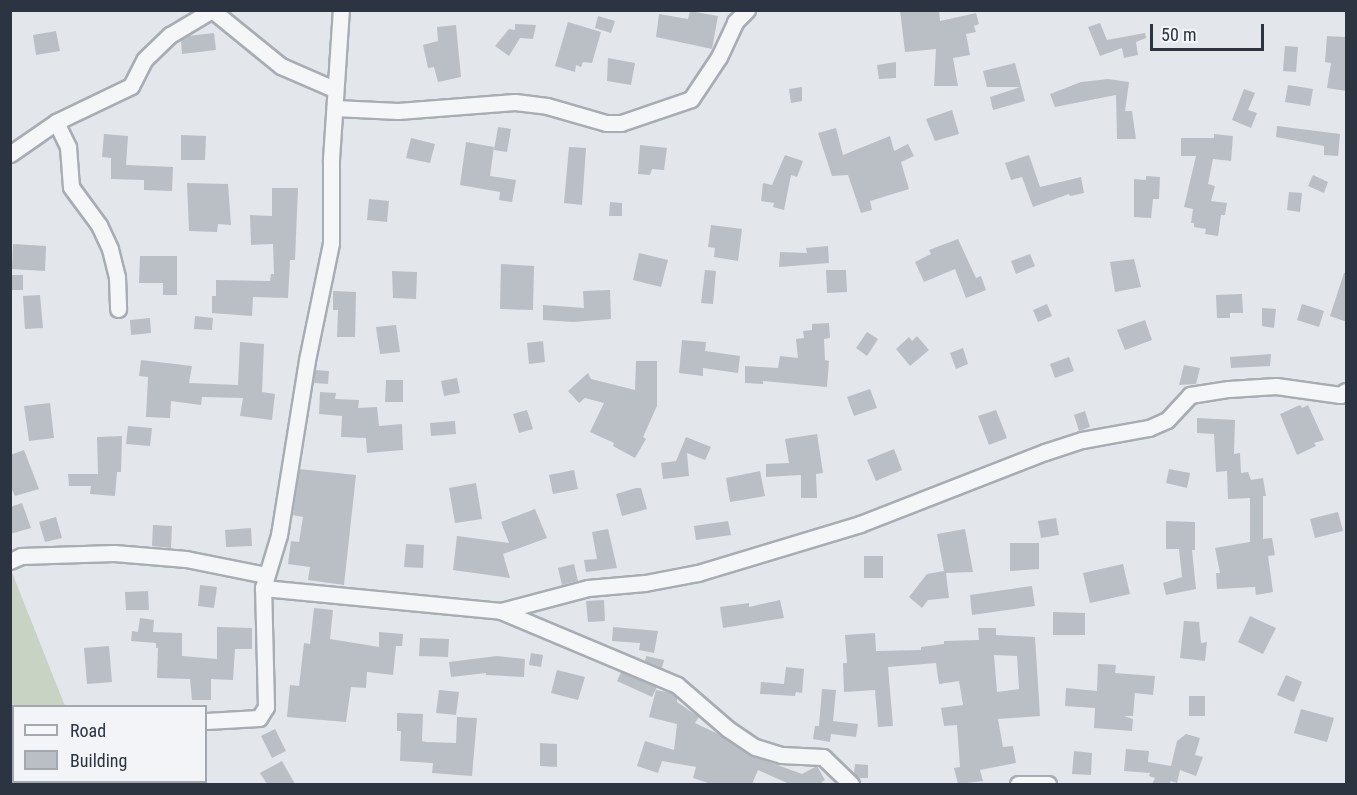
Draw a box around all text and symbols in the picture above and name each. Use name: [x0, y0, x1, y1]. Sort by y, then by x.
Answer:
scale bar: [1153, 12, 1267, 50]
text: 50 m: [1161, 24, 1196, 45]
legend: [12, 705, 207, 783]
text: Road: [70, 720, 106, 741]
text: Building: [70, 750, 127, 771]

